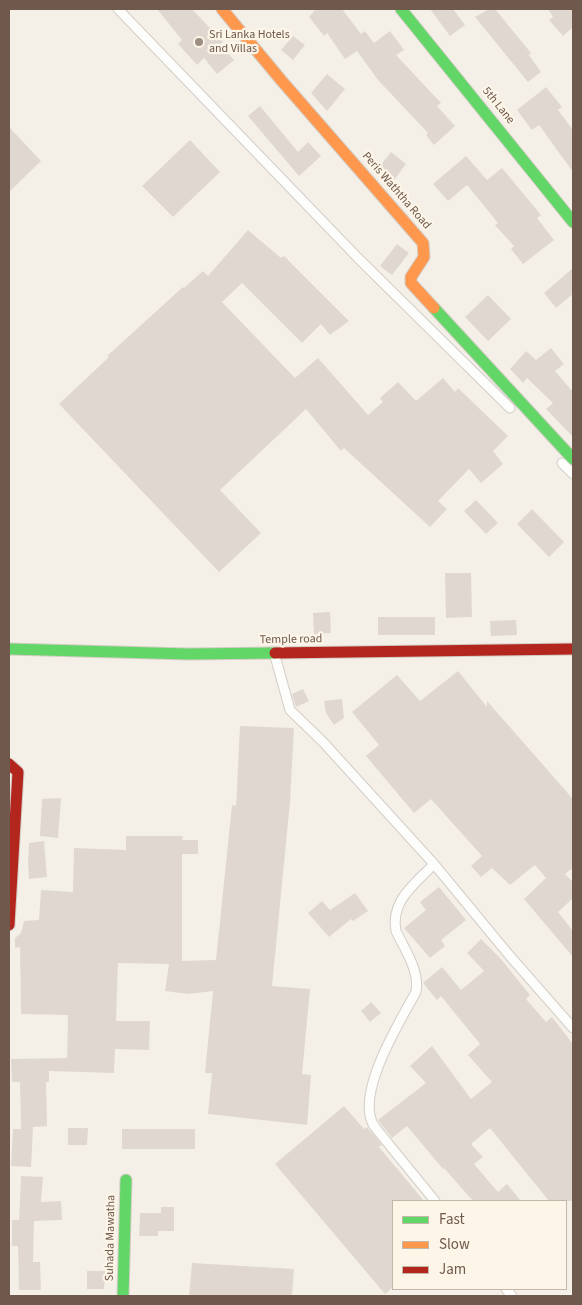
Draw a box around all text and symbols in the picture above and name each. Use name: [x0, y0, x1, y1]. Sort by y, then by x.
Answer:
place label: Sri Lanka Hotels and Villas: [209, 28, 290, 56]
marker: Sri Lanka Hotels and Villas: [193, 36, 205, 48]
street label: 5th Lane: [479, 85, 517, 127]
street label: Peris Waththa Road: [359, 149, 433, 233]
street label: Temple road: [260, 632, 322, 648]
street label: Suhada Mawatha: [103, 1195, 119, 1281]
legend: [392, 1200, 567, 1290]
text: Fast: [439, 1209, 465, 1230]
text: Slow: [439, 1234, 470, 1255]
text: Jam: [439, 1259, 466, 1280]

